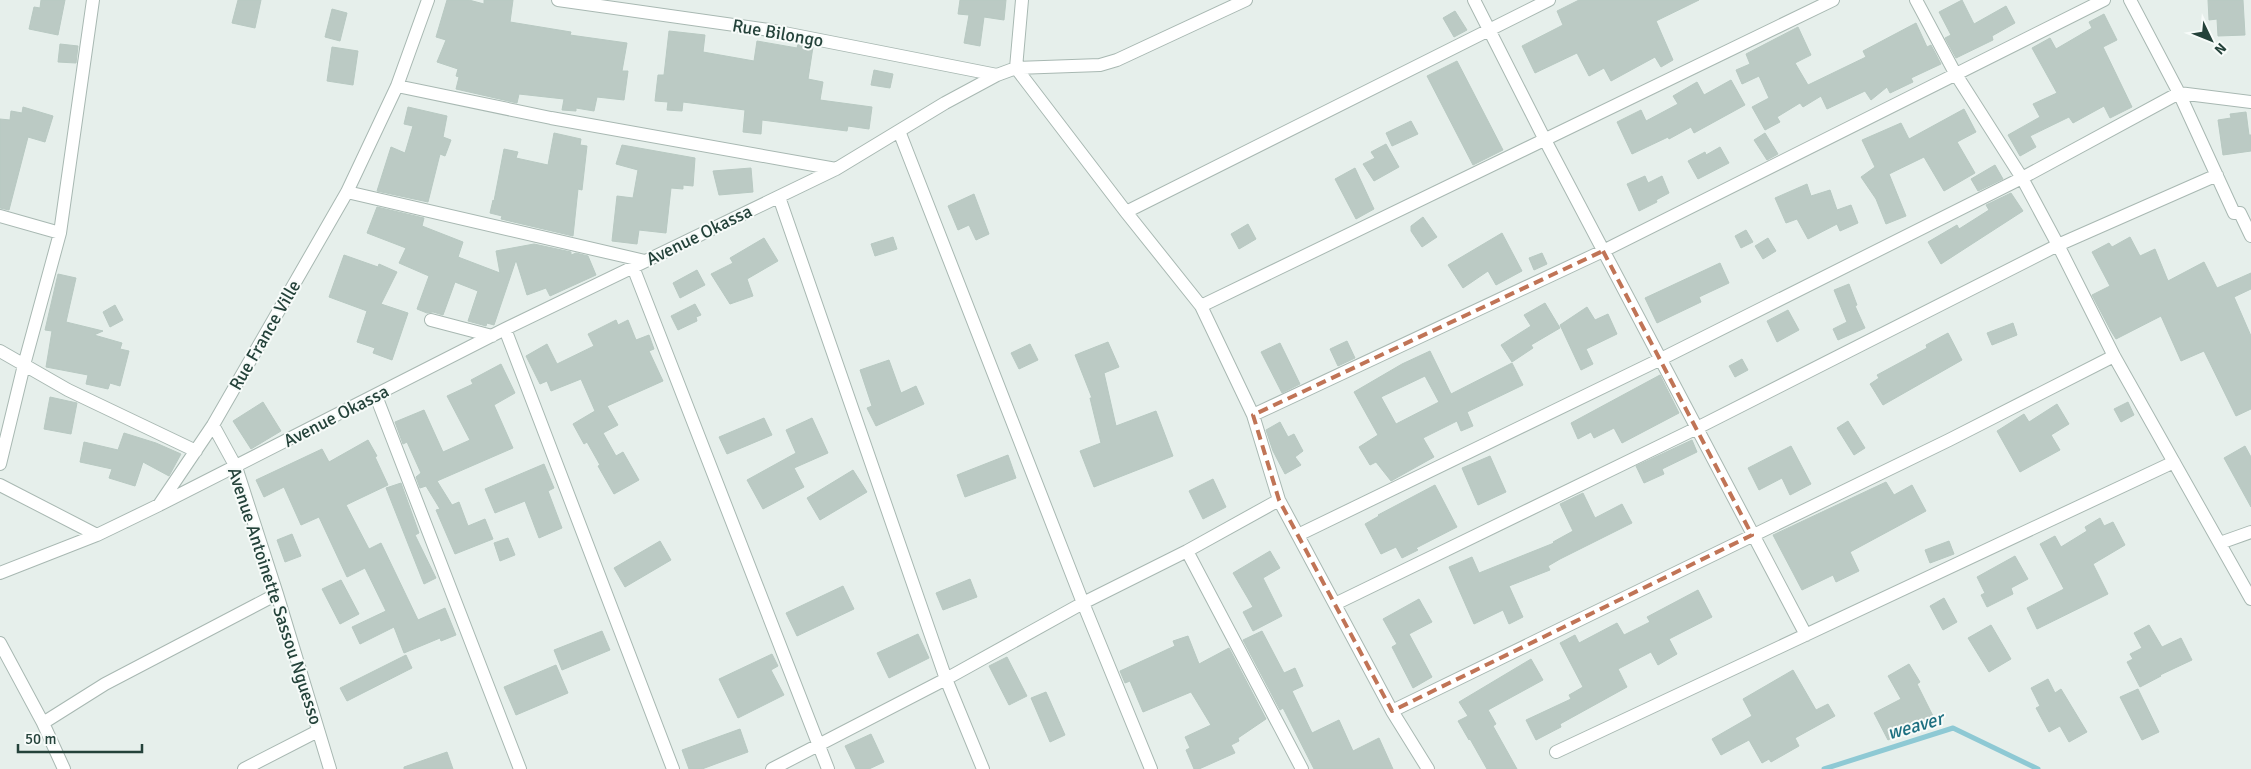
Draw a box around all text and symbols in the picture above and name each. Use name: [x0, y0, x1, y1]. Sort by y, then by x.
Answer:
street label: Rue Bilongo: [731, 14, 825, 52]
north arrow: [2186, 15, 2236, 65]
text: N: [2211, 39, 2230, 58]
street label: Avenue Okassa: [642, 200, 756, 270]
street label: Rue France Ville: [225, 276, 305, 394]
street label: Avenue Okassa: [280, 380, 392, 452]
street label: Avenue Antoinette Sassou Nguesso: [223, 464, 327, 728]
water label: weaver: [1884, 706, 1949, 745]
scale bar: [18, 722, 141, 754]
text: 50 m: [25, 730, 56, 748]

